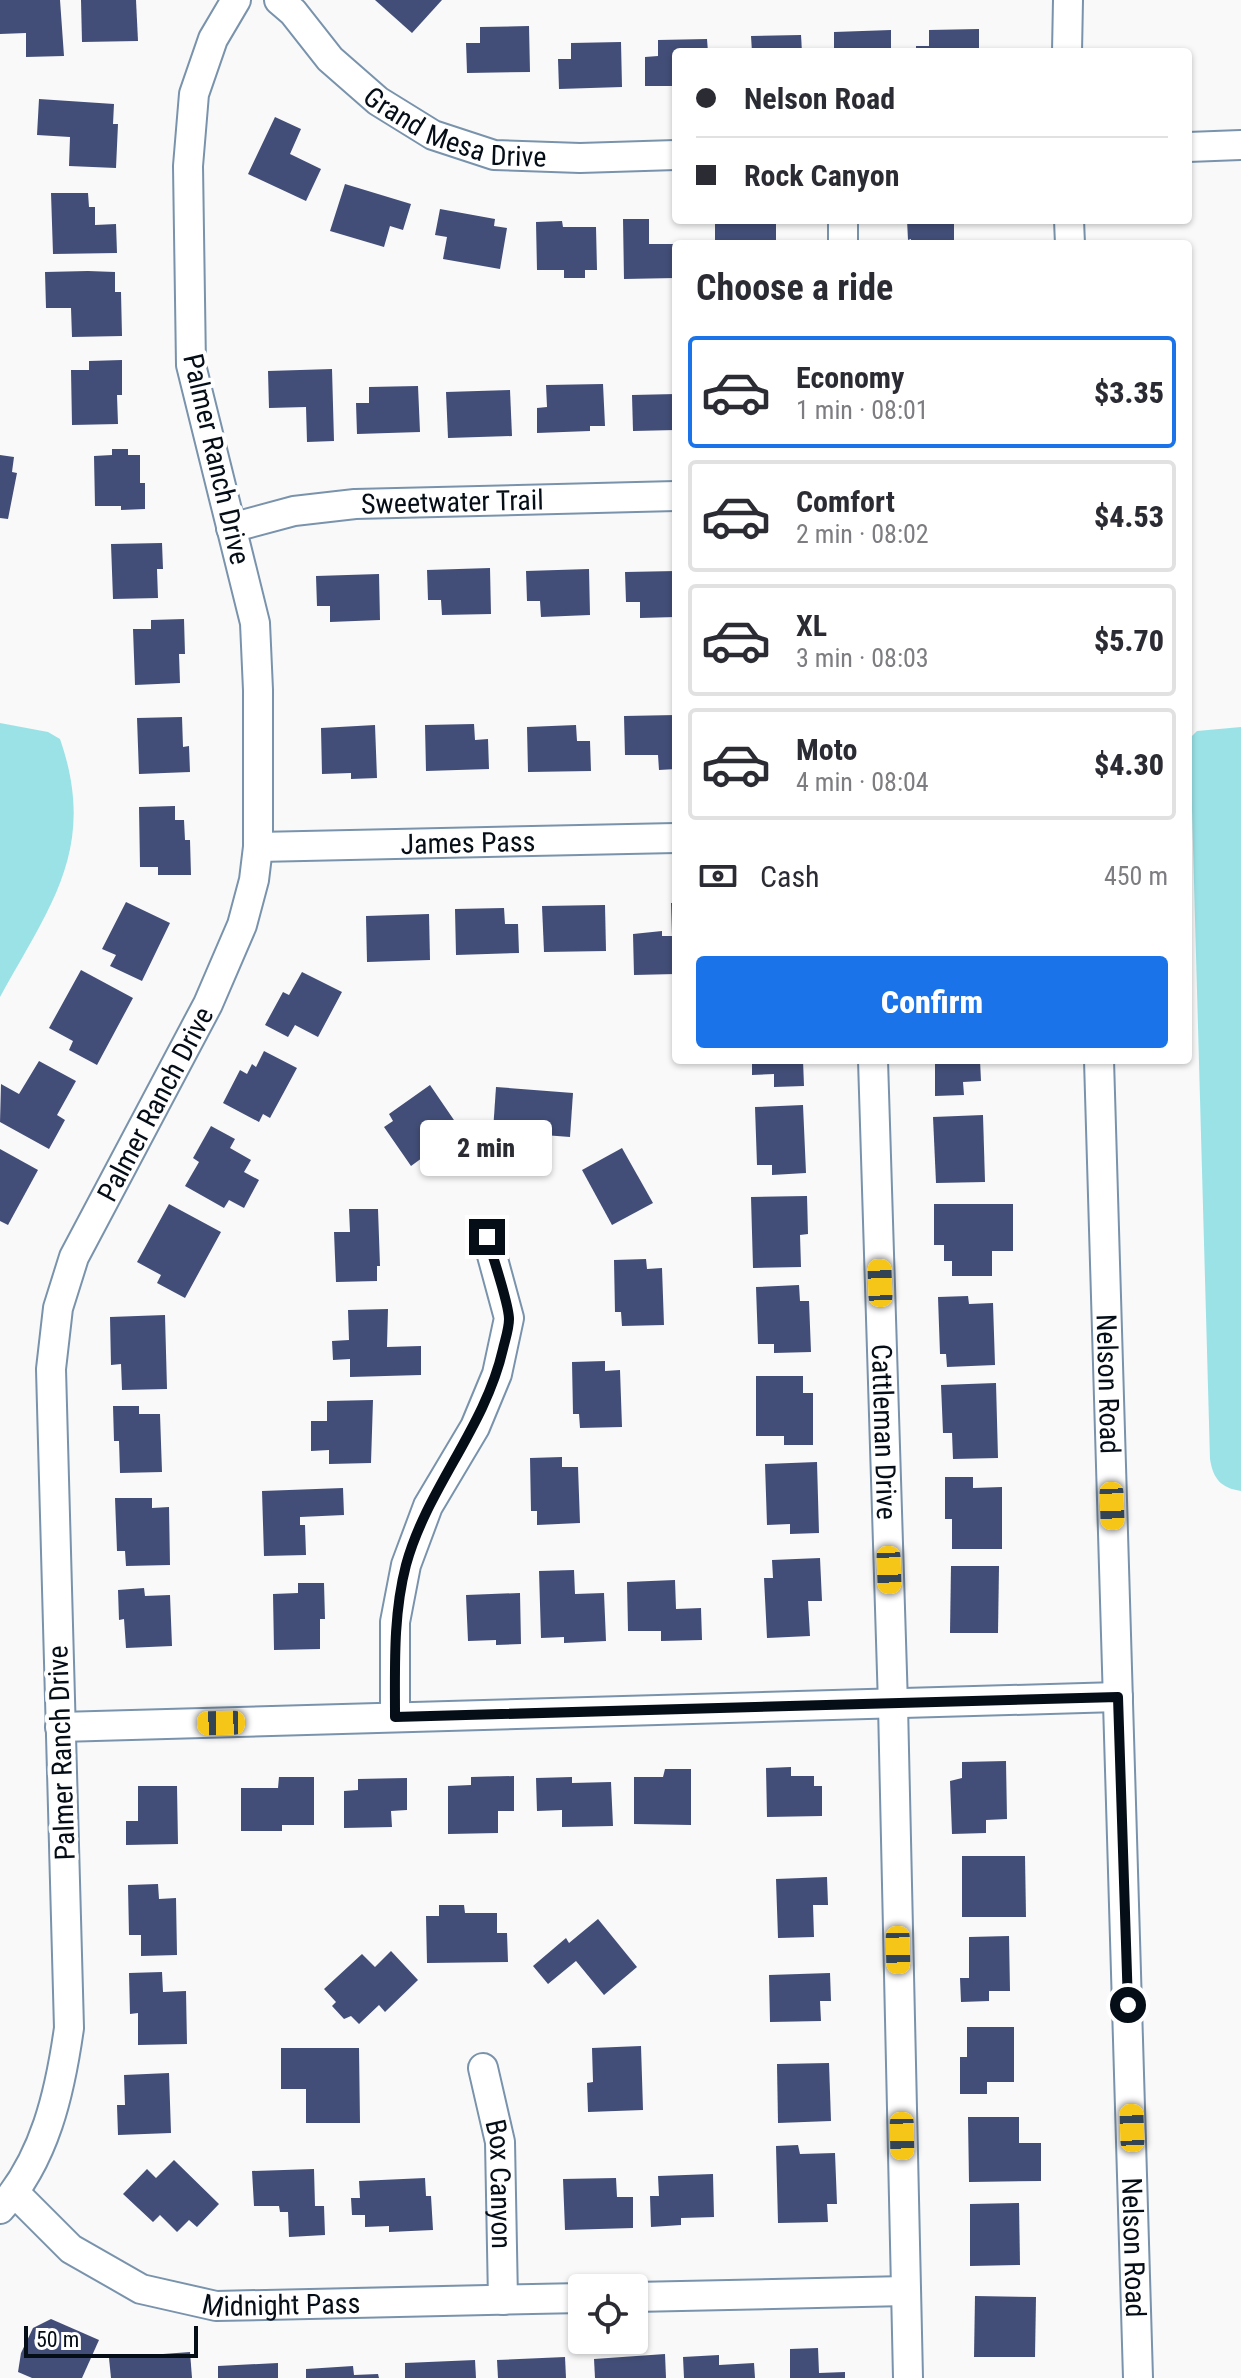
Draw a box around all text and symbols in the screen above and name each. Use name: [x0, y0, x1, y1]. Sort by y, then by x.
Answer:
street label: Grand Mesa Drive: [357, 80, 547, 174]
text: Nelson Road: [744, 81, 895, 116]
text: Rock Canyon: [744, 158, 899, 193]
text: Choose a ride: [696, 267, 893, 309]
street label: Palmer Ranch Drive: [176, 351, 257, 568]
icon: car: [700, 356, 772, 428]
text: Economy: [796, 360, 904, 395]
text: $3.35: [1094, 375, 1164, 410]
text: 1 min · 08:01: [796, 395, 929, 425]
icon: car: [700, 480, 772, 552]
street label: Sweetwater Trail: [361, 483, 544, 521]
text: Comfort: [796, 484, 895, 519]
text: $4.53: [1094, 499, 1164, 534]
text: 2 min · 08:02: [796, 519, 929, 549]
icon: car: [700, 604, 772, 676]
text: XL: [796, 608, 827, 643]
text: $5.70: [1094, 623, 1164, 658]
text: 3 min · 08:03: [796, 643, 929, 673]
icon: car: [700, 728, 772, 800]
text: Moto: [796, 732, 857, 767]
text: $4.30: [1094, 747, 1164, 782]
text: 4 min · 08:04: [796, 767, 929, 797]
street label: James Pass: [400, 825, 536, 861]
icon: cash: [696, 854, 740, 898]
text: Cash: [760, 859, 820, 894]
text: 450 m: [1104, 861, 1168, 891]
button: Confirm: [696, 956, 1168, 1048]
street label: Palmer Ranch Drive: [91, 1001, 220, 1207]
callout: 2 min: [421, 1121, 553, 1177]
text: 2 min: [457, 1133, 515, 1163]
route end: [469, 1219, 505, 1255]
car: [867, 1259, 893, 1307]
street label: Nelson Road: [1090, 1313, 1127, 1454]
street label: Cattleman Drive: [865, 1343, 903, 1520]
car: [1099, 1482, 1125, 1530]
car: [876, 1546, 902, 1594]
street label: Palmer Ranch Drive: [41, 1645, 82, 1861]
car: [197, 1711, 245, 1735]
car: [886, 1926, 910, 1974]
route start: [1110, 1987, 1146, 2023]
car: [1119, 2104, 1145, 2152]
car: [890, 2112, 914, 2160]
street label: Box Canyon: [478, 2116, 518, 2249]
street label: Nelson Road: [1115, 2177, 1152, 2318]
map controls: [568, 2274, 648, 2354]
button: locate: [568, 2274, 648, 2354]
street label: Midnight Pass: [199, 2287, 361, 2324]
scale bar: [24, 2322, 198, 2358]
text: 50 m: [36, 2327, 79, 2352]

